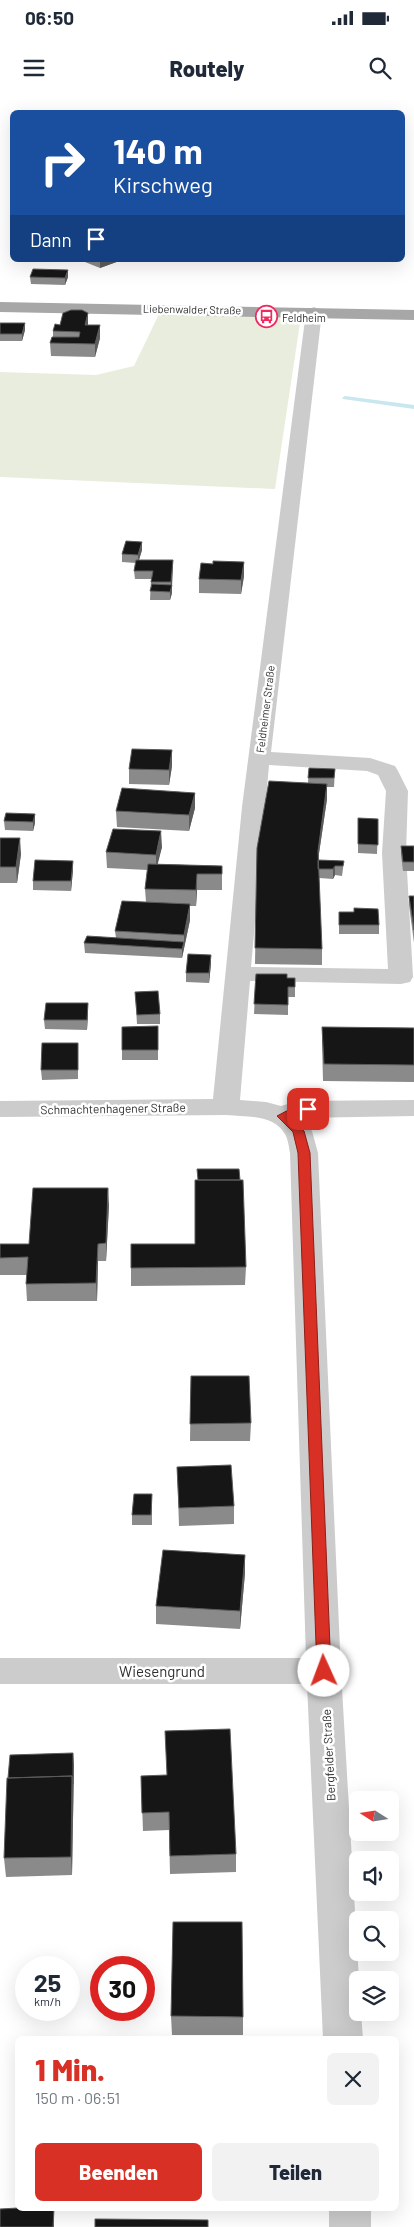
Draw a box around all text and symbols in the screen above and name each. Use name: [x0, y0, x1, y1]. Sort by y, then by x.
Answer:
text: 06:50: [25, 6, 74, 29]
icon: menu: [20, 54, 48, 82]
icon: search: [366, 54, 394, 82]
text: Routely: [169, 55, 245, 81]
text: 140 m: [113, 129, 203, 171]
icon: right: [30, 130, 95, 195]
text: Kirschweg: [113, 171, 213, 197]
icon: arrive: [82, 225, 110, 253]
text: Dann: [30, 228, 72, 251]
street label: Liebenwalder Straße: [143, 302, 242, 316]
bus stop icon: Feldheim: [254, 305, 278, 329]
place label: Feldheim: [282, 311, 326, 324]
street label: Feldheimer Straße: [253, 664, 277, 753]
pin: [287, 1088, 329, 1130]
icon: arrive: [294, 1095, 322, 1123]
street label: Schmachtenhagener Straße: [40, 1100, 186, 1116]
position arrow: [297, 1644, 349, 1696]
street label: Wiesengrund: [119, 1662, 205, 1680]
street label: Bergfelder Straße: [319, 1709, 337, 1801]
north arrow: [349, 1791, 399, 1841]
map controls: [349, 1791, 399, 2021]
button: sound: [349, 1851, 399, 1901]
button: search: [349, 1911, 399, 1961]
speed limit sign: 30: [90, 1956, 155, 2021]
text: 25: [34, 1967, 61, 1997]
button: layers: [349, 1971, 399, 2021]
text: km/h: [34, 1994, 61, 2008]
text: 1 Min.: [35, 2051, 105, 2087]
button: close: [327, 2053, 379, 2105]
text: 150 m · 06:51: [35, 2088, 120, 2107]
button: Beenden: [35, 2143, 202, 2201]
button: Teilen: [212, 2143, 379, 2201]

